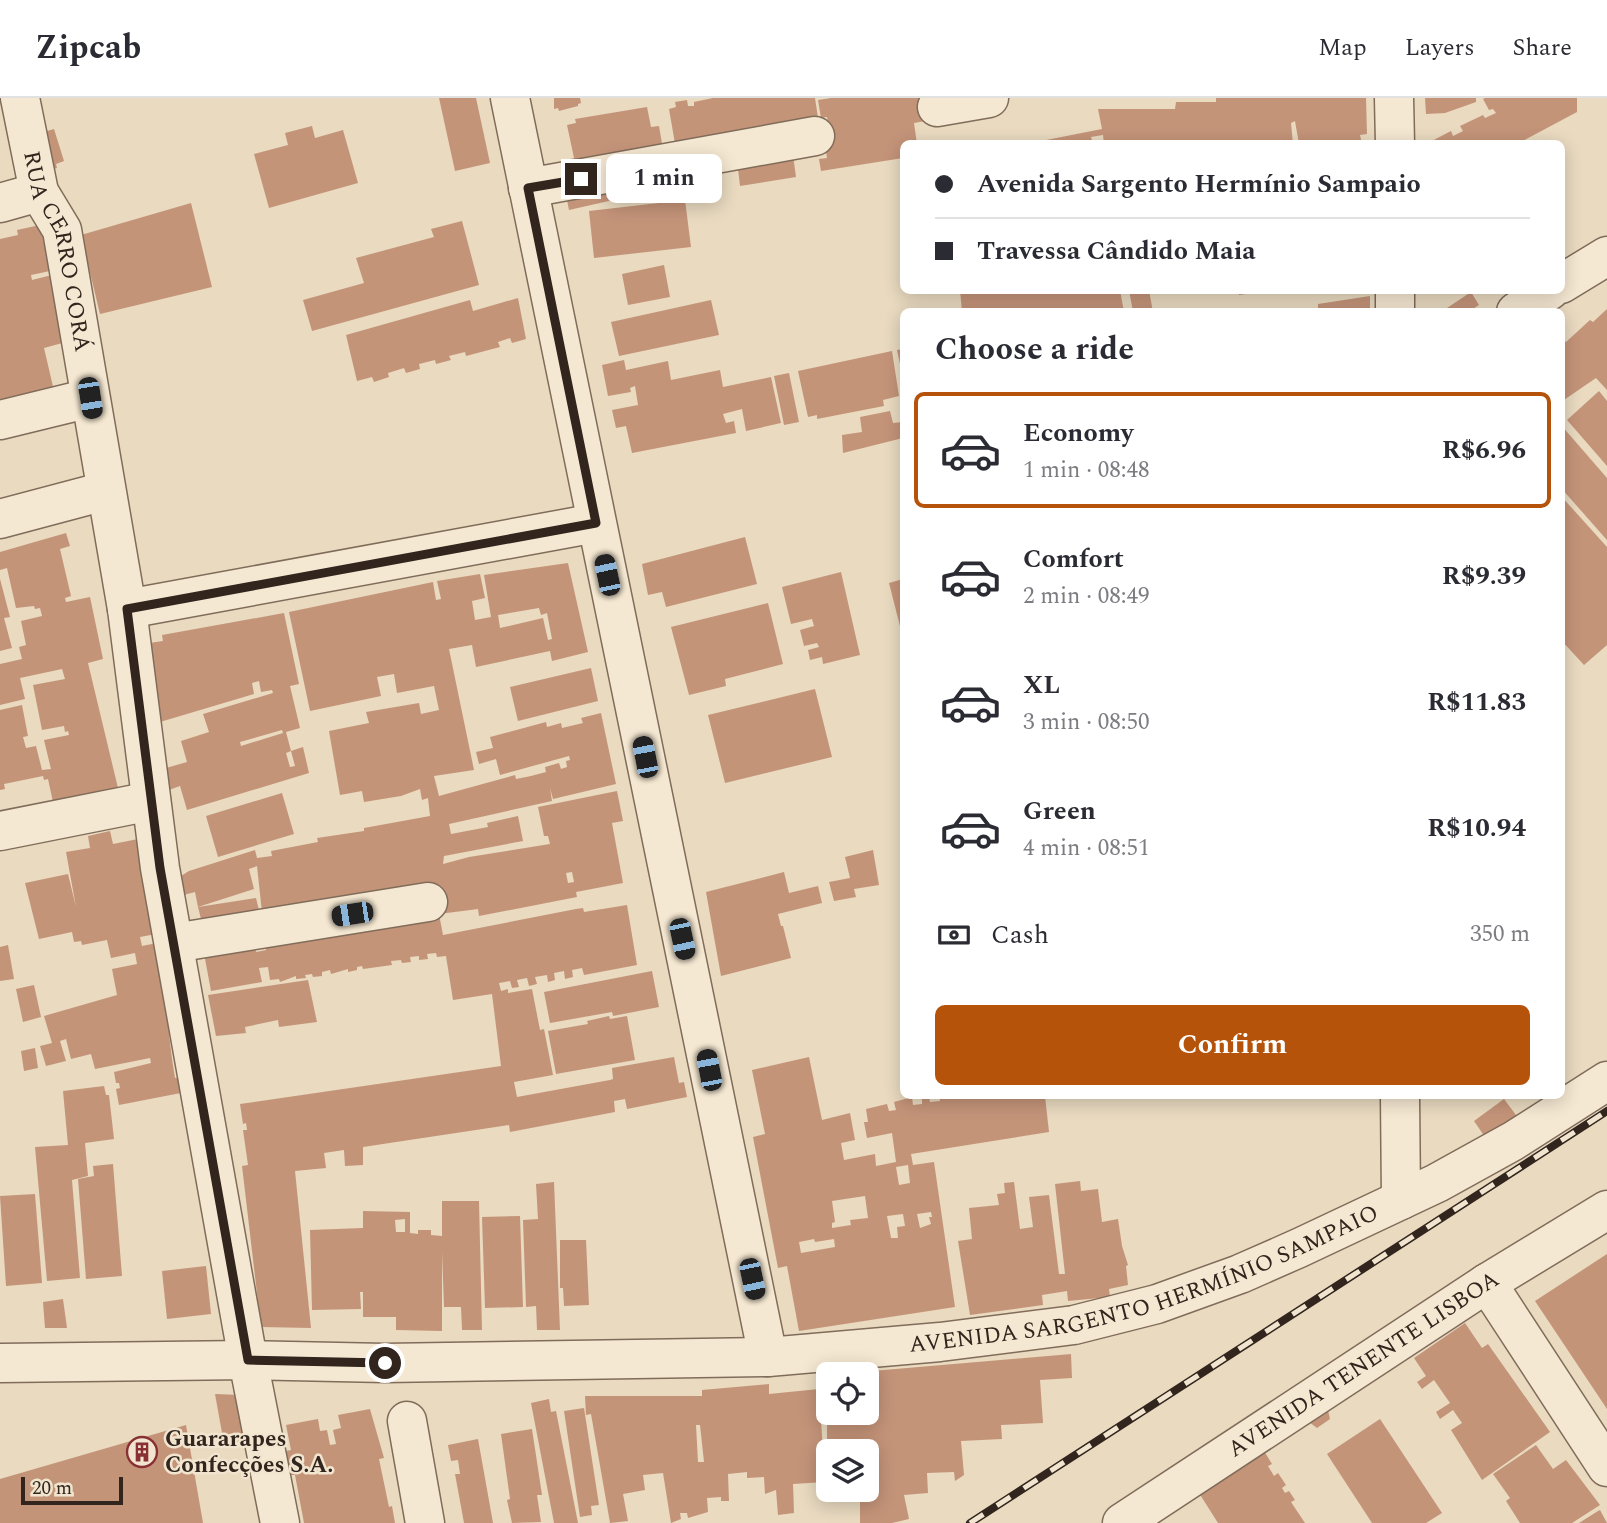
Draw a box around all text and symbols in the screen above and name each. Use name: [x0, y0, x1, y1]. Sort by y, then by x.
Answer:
text: Zipcab: [35, 23, 141, 73]
text: Map: [1318, 30, 1367, 66]
text: Layers: [1405, 30, 1475, 66]
text: Share: [1513, 30, 1572, 66]
street label: RUA CERRO CORÁ: [14, 148, 100, 355]
callout: 1 min: [606, 154, 721, 204]
text: 1 min: [633, 161, 695, 196]
route end: [565, 163, 597, 195]
text: Avenida Sargento Hermínio Sampaio: [977, 164, 1421, 204]
text: Travessa Cândido Maia: [977, 231, 1256, 271]
text: Choose a ride: [935, 325, 1134, 374]
car: [77, 376, 104, 420]
text: Economy: [1023, 413, 1133, 453]
icon: car: [939, 419, 1002, 482]
text: R$6.96: [1442, 430, 1526, 470]
text: 1 min · 08:48: [1023, 453, 1150, 488]
text: Comfort: [1023, 539, 1124, 579]
icon: car: [939, 545, 1002, 608]
car: [593, 552, 622, 598]
text: R$9.39: [1442, 556, 1526, 596]
text: 2 min · 08:49: [1023, 579, 1150, 614]
text: XL: [1023, 665, 1060, 705]
icon: car: [939, 671, 1002, 734]
text: R$11.83: [1427, 682, 1526, 722]
text: 3 min · 08:50: [1023, 705, 1150, 740]
car: [631, 734, 660, 780]
text: Green: [1023, 791, 1096, 831]
icon: car: [939, 797, 1002, 860]
text: R$10.94: [1427, 808, 1526, 848]
text: 4 min · 08:51: [1023, 831, 1150, 866]
car: [330, 900, 375, 928]
text: Cash: [991, 915, 1049, 955]
car: [668, 916, 697, 962]
icon: cash: [935, 916, 973, 954]
text: 350 m: [1470, 917, 1530, 952]
button: Confirm: [935, 1005, 1530, 1085]
car: [695, 1047, 724, 1093]
street label: AVENIDA SARGENTO HERMÍNIO SAMPAIO: [908, 1196, 1384, 1362]
car: [738, 1256, 767, 1302]
street label: AVENIDA TENENTE LISBOA: [1221, 1262, 1506, 1466]
route start: [369, 1347, 401, 1379]
map controls: [816, 1362, 879, 1502]
button: locate: [816, 1362, 879, 1425]
place label: Guararapes Confecções S.A.: [165, 1422, 333, 1483]
building icon: Guararapes Confecções S.A.: [125, 1435, 159, 1469]
button: layers: [816, 1439, 879, 1502]
scale bar: [21, 1474, 122, 1506]
text: 20 m: [32, 1474, 72, 1503]

